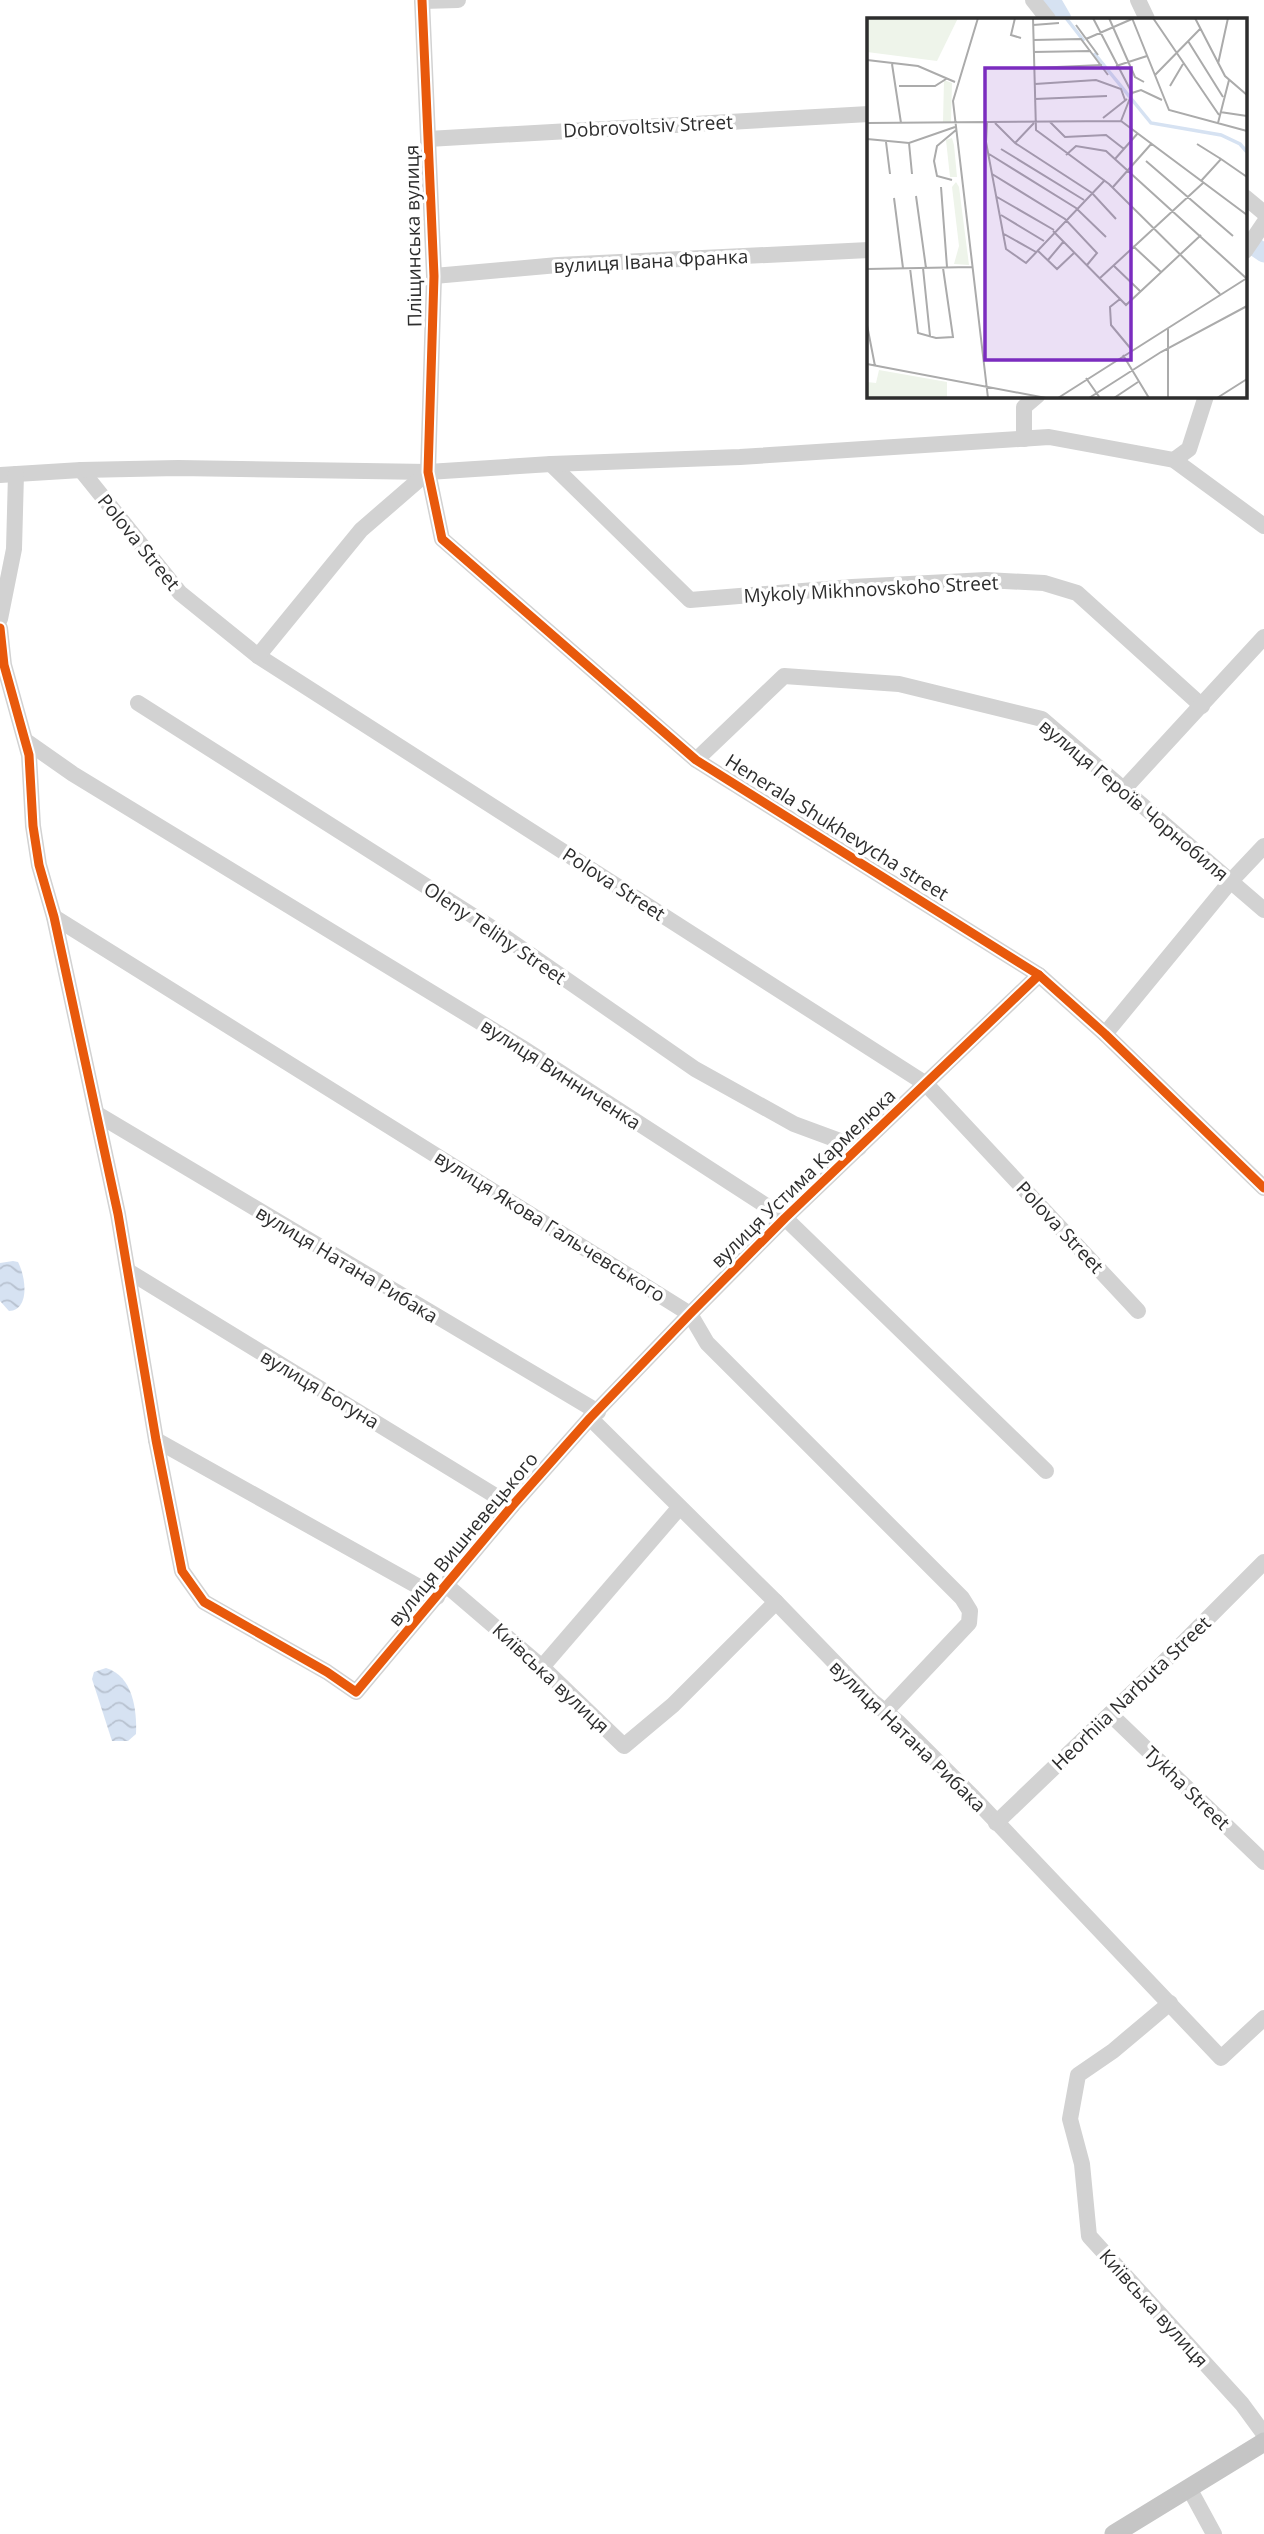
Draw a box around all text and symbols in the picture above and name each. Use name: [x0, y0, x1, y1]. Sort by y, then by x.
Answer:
inset map: [867, 18, 1246, 397]
street label: Dobrovoltsiv Street: [562, 109, 734, 143]
street label: Пліщинська вулиця: [398, 145, 428, 327]
street label: вулиця Івана Франка: [553, 243, 749, 279]
street label: Polova Street: [92, 488, 186, 596]
street label: Mykoly Mikhnovskoho Street: [743, 569, 999, 609]
street label: вулиця Героїв Чорнобиля: [1034, 713, 1234, 887]
street label: Henerala Shukhevycha street: [720, 747, 954, 907]
street label: Polova Street: [558, 841, 670, 927]
street label: Oleny Telihy Street: [419, 876, 571, 990]
street label: вулиця Винниченка: [476, 1012, 646, 1136]
street label: вулиця Устима Кармелюка: [705, 1083, 901, 1273]
street label: вулиця Якова Гальчевського: [430, 1144, 670, 1308]
street label: Polova Street: [1011, 1175, 1110, 1279]
street label: вулиця Натана Рибака: [251, 1199, 443, 1329]
street label: вулиця Богуна: [256, 1343, 384, 1435]
street label: вулиця Вишневецького: [382, 1446, 544, 1632]
street label: Heorhiia Narbuta Street: [1046, 1610, 1216, 1776]
street label: Київська вулиця: [487, 1617, 615, 1739]
street label: вулиця Натана Рибака: [824, 1654, 992, 1818]
street label: Tykha Street: [1138, 1740, 1236, 1836]
street label: Київська вулиця: [1094, 2243, 1214, 2373]

